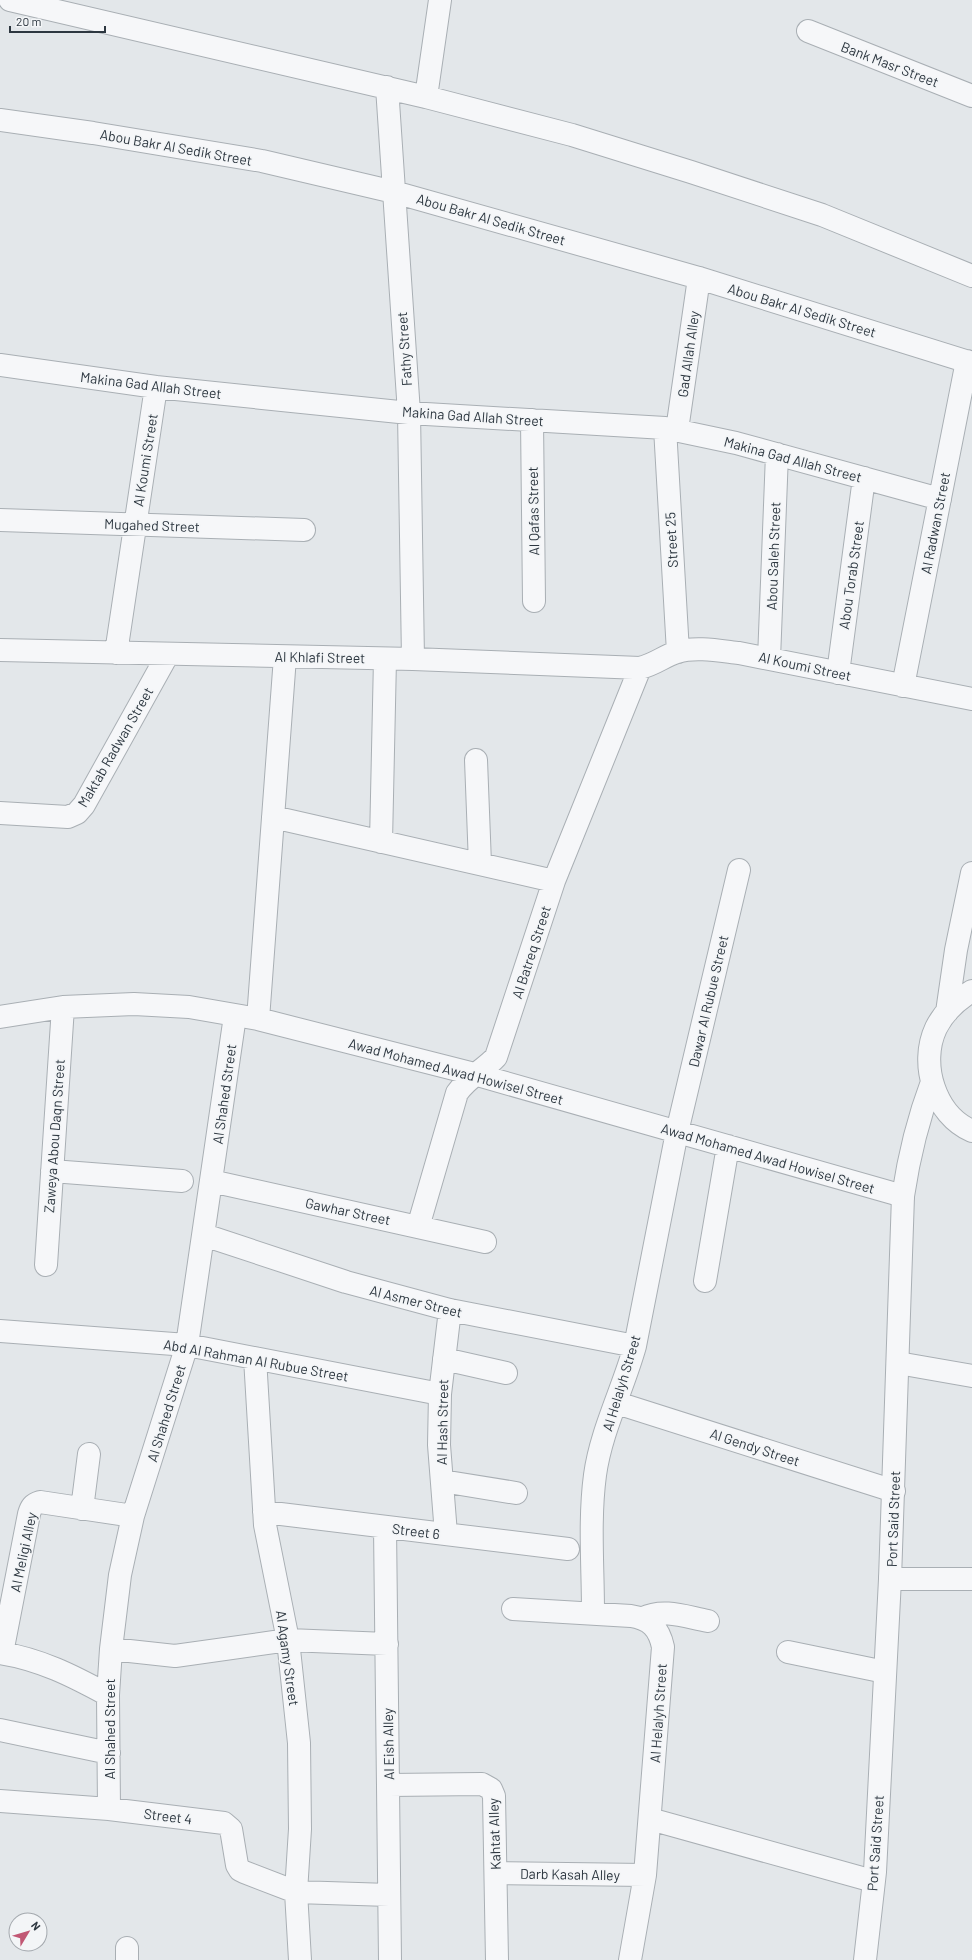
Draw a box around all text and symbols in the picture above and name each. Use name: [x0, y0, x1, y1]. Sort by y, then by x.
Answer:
scale bar: [10, 8, 105, 34]
text: 20 m: [16, 14, 42, 28]
street label: Bank Masr Street: [839, 38, 941, 90]
street label: Abou Bakr Al Sedik Street: [99, 125, 253, 169]
street label: Abou Bakr Al Sedik Street: [415, 190, 567, 248]
street label: Abou Bakr Al Sedik Street: [726, 279, 878, 341]
street label: Gad Allah Alley: [674, 309, 703, 398]
street label: Fathy Street: [393, 311, 415, 387]
street label: Makina Gad Allah Street: [79, 368, 223, 402]
street label: Makina Gad Allah Street: [402, 403, 544, 429]
street label: Al Koumi Street: [129, 412, 161, 508]
street label: Makina Gad Allah Street: [722, 432, 864, 486]
street label: Al Qafas Street: [524, 466, 542, 556]
street label: Al Radwan Street: [917, 471, 953, 575]
street label: Abou Saleh Street: [763, 501, 783, 611]
street label: Street 25: [661, 512, 681, 568]
street label: Mugahed Street: [104, 515, 200, 535]
street label: Abou Torab Street: [835, 520, 867, 630]
street label: Al Khlafi Street: [275, 648, 365, 666]
street label: Al Koumi Street: [757, 648, 853, 684]
street label: Maktab Radwan Street: [74, 684, 156, 810]
street label: Al Batreq Street: [508, 903, 554, 1001]
street label: Dawar Al Rubue Street: [685, 933, 731, 1069]
street label: Awad Mohamed Awad Howisel Street: [347, 1034, 565, 1108]
street label: Al Shahed Street: [209, 1043, 239, 1145]
street label: Zaweya Abou Daqn Street: [40, 1059, 68, 1213]
street label: Awad Mohamed Awad Howisel Street: [659, 1119, 877, 1197]
street label: Gawhar Street: [304, 1194, 392, 1228]
street label: Al Asmer Street: [368, 1281, 464, 1321]
street label: Al Helalyh Street: [598, 1333, 644, 1433]
street label: Abd Al Rahman Al Rubue Street: [162, 1335, 350, 1385]
street label: Al Shahed Street: [143, 1362, 189, 1464]
street label: Al Hash Street: [433, 1379, 451, 1465]
street label: Al Gendy Street: [708, 1425, 802, 1469]
street label: Port Said Street: [883, 1471, 903, 1567]
street label: Al Meligi Alley: [6, 1510, 40, 1594]
street label: Street 6: [391, 1520, 441, 1542]
street label: Al Agamy Street: [273, 1609, 303, 1707]
street label: Al Helalyh Street: [646, 1663, 670, 1763]
street label: Al Shahed Street: [101, 1679, 118, 1779]
street label: Al Eish Alley: [379, 1707, 397, 1780]
street label: Port Said Street: [863, 1794, 887, 1892]
street label: Kahtat Alley: [484, 1797, 504, 1870]
street label: Street 4: [143, 1805, 193, 1827]
street label: Darb Kasah Alley: [520, 1865, 621, 1883]
north arrow: [8, 1912, 48, 1952]
text: N: [29, 1919, 44, 1932]

